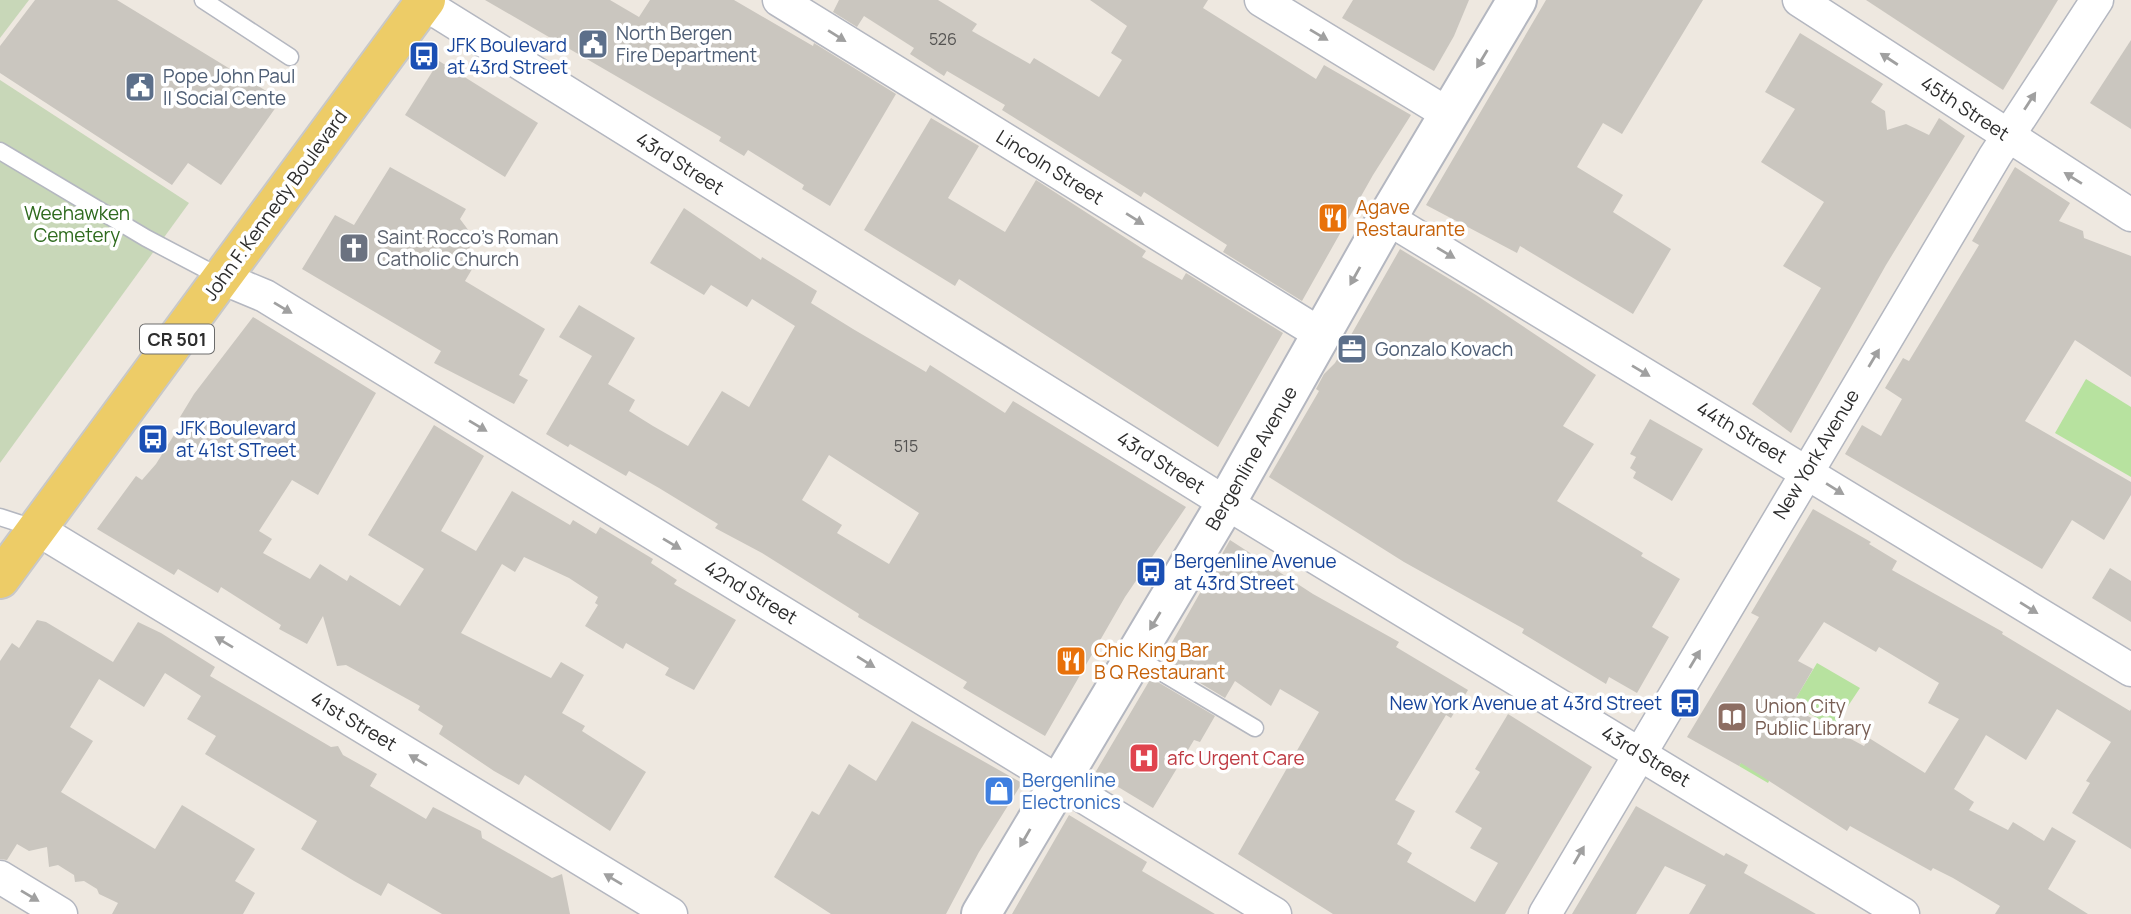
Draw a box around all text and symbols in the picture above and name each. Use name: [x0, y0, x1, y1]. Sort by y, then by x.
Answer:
place label: North Bergen Fire Department: [616, 20, 757, 68]
public building icon: North Bergen Fire Department: [576, 27, 610, 61]
house number: 526: [929, 28, 957, 50]
one-way arrow: [827, 29, 846, 42]
one-way arrow: [1309, 29, 1328, 42]
place label: JFK Boulevard at 43rd Street: [447, 32, 568, 80]
bus stop icon: JFK Boulevard at 43rd Street: [407, 39, 441, 73]
one-way arrow: [1475, 49, 1488, 68]
one-way arrow: [1879, 52, 1899, 65]
place label: Pope John Paul II Social Cente: [163, 63, 296, 111]
public building icon: Pope John Paul II Social Cente: [123, 70, 157, 104]
street label: 45th Street: [1916, 70, 2014, 146]
one-way arrow: [2024, 92, 2037, 111]
street label: John F. Kennedy Boulevard: [197, 105, 353, 305]
street label: Lincoln Street: [991, 124, 1109, 210]
street label: 43rd Street: [631, 126, 729, 200]
one-way arrow: [2064, 172, 2083, 185]
place label: Agave Restaurante: [1356, 194, 1465, 242]
park label: Weehawken Cemetery: [24, 200, 130, 248]
restaurant icon: Agave Restaurante: [1316, 201, 1350, 235]
one-way arrow: [1125, 213, 1144, 226]
place label: Saint Rocco's Roman Catholic Church: [377, 224, 559, 272]
church icon: Saint Rocco's Roman Catholic Church: [337, 231, 371, 265]
one-way arrow: [1436, 247, 1455, 260]
one-way arrow: [1349, 267, 1361, 286]
one-way arrow: [274, 301, 293, 314]
road number: CR 501: [140, 324, 214, 354]
office icon: Gonzalo Kovach: [1335, 332, 1369, 366]
place label: Gonzalo Kovach: [1375, 336, 1513, 362]
one-way arrow: [1867, 349, 1880, 368]
one-way arrow: [1631, 365, 1650, 377]
street label: Bergenline Avenue: [1199, 381, 1303, 535]
street label: New York Avenue: [1767, 384, 1865, 524]
street label: 44th Street: [1692, 395, 1792, 469]
place label: JFK Boulevard at 41st STreet: [176, 415, 297, 463]
one-way arrow: [468, 419, 487, 432]
bus stop icon: JFK Boulevard at 41st STreet: [136, 422, 170, 456]
street label: 43rd Street: [1112, 425, 1210, 499]
house number: 515: [894, 435, 918, 457]
one-way arrow: [1826, 482, 1845, 495]
one-way arrow: [663, 537, 682, 550]
place label: Bergenline Avenue at 43rd Street: [1174, 548, 1337, 596]
street label: 42nd Street: [700, 554, 802, 630]
bus stop icon: Bergenline Avenue at 43rd Street: [1134, 555, 1168, 589]
one-way arrow: [2020, 601, 2039, 614]
one-way arrow: [1148, 612, 1161, 631]
one-way arrow: [214, 636, 233, 649]
place label: Chic King Bar B Q Restaurant: [1094, 637, 1225, 685]
restaurant icon: Chic King Bar B Q Restaurant: [1054, 644, 1088, 678]
one-way arrow: [1689, 650, 1701, 669]
one-way arrow: [857, 656, 876, 669]
street label: 41st Street: [306, 685, 402, 757]
bus stop icon: New York Avenue at 43rd Street: [1668, 686, 1702, 720]
place label: New York Avenue at 43rd Street: [1389, 690, 1662, 716]
place label: Union City Public Library: [1755, 693, 1871, 741]
library icon: Union City Public Library: [1715, 700, 1749, 734]
street label: 43rd Street: [1597, 719, 1695, 793]
hospital icon: afc Urgent Care: [1127, 741, 1161, 775]
place label: afc Urgent Care: [1167, 745, 1305, 771]
one-way arrow: [409, 754, 428, 767]
place label: Bergenline Electronics: [1022, 767, 1121, 815]
shop icon: Bergenline Electronics: [982, 774, 1016, 808]
one-way arrow: [1019, 828, 1032, 847]
one-way arrow: [1573, 846, 1586, 865]
one-way arrow: [603, 872, 622, 885]
one-way arrow: [21, 889, 40, 902]

